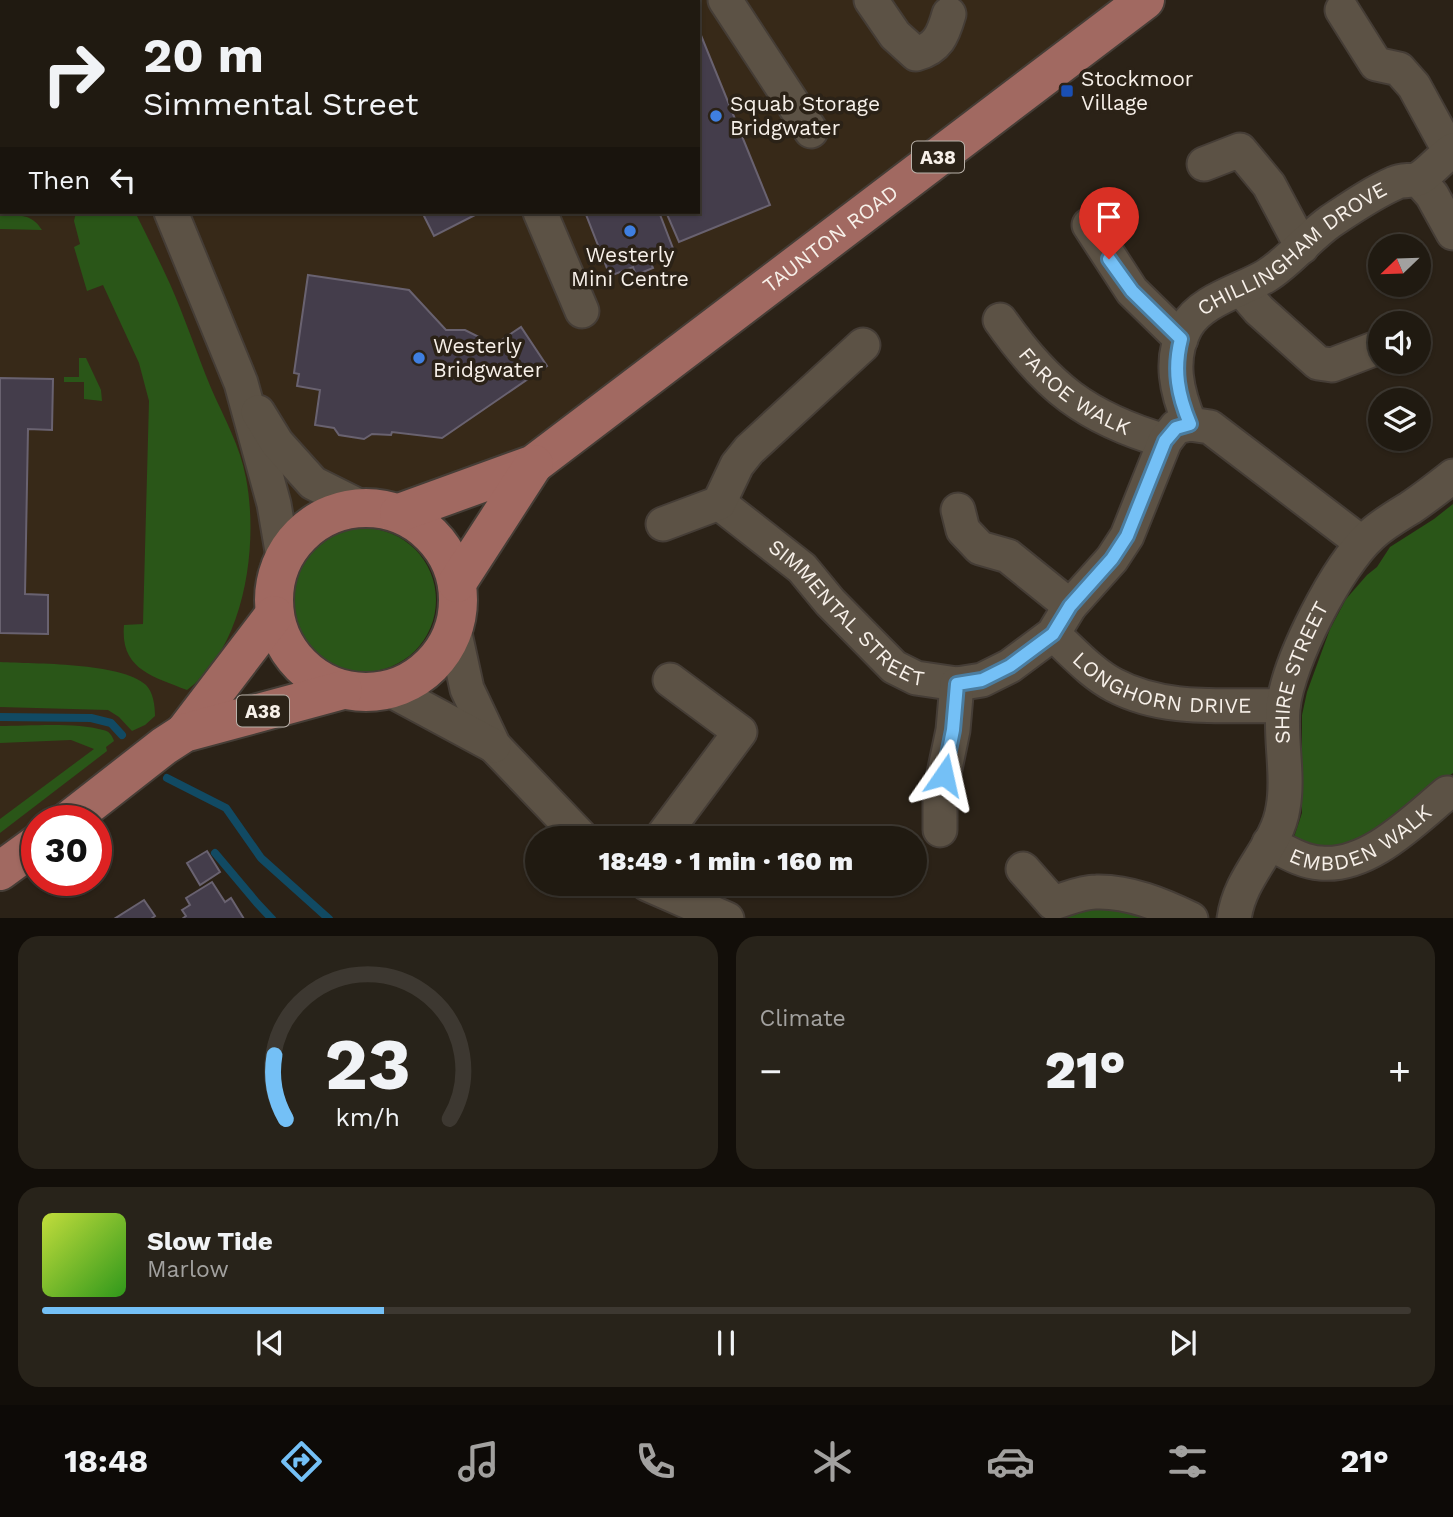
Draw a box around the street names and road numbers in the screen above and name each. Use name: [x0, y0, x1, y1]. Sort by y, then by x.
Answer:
road number: A38: [912, 141, 964, 172]
street label: CHILLINGHAM DROVE: [1192, 176, 1391, 321]
street label: TAUNTON ROAD: [758, 179, 903, 298]
street label: FAROE WALK: [1014, 342, 1134, 440]
street label: SIMMENTAL STREET: [764, 534, 926, 691]
street label: SHIRE STREET: [1269, 597, 1333, 744]
street label: LONGHORN DRIVE: [1068, 646, 1252, 718]
road number: A38: [237, 696, 289, 726]
street label: EMBDEN WALK: [1286, 799, 1436, 875]

